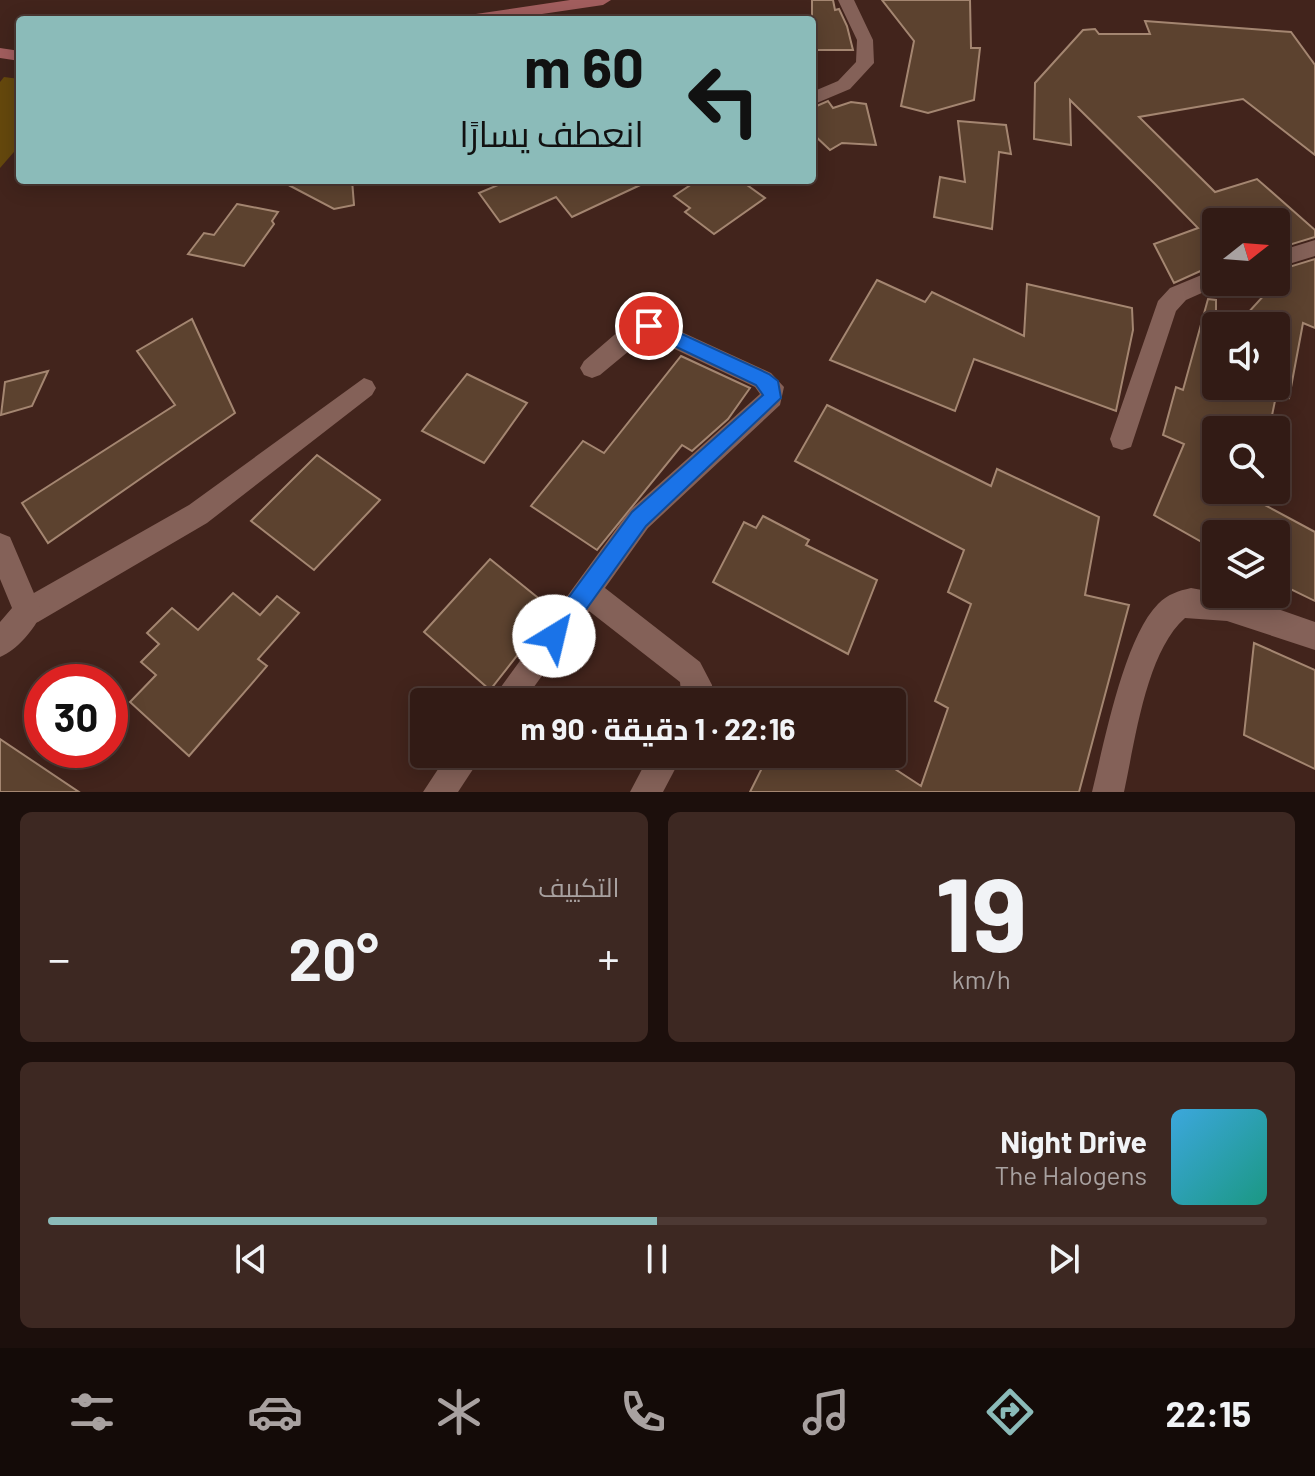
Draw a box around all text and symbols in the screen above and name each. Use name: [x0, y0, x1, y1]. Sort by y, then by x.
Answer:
text: 60 m: [524, 32, 644, 99]
icon: left: [672, 48, 776, 152]
text: انعطف يسارًا: [459, 111, 644, 154]
north arrow: [1202, 208, 1290, 296]
map controls: [1202, 208, 1290, 608]
pin: [615, 292, 683, 360]
icon: arrive: [627, 304, 671, 348]
button: sound: [1202, 312, 1290, 400]
button: search: [1202, 416, 1290, 504]
button: layers: [1202, 520, 1290, 608]
position arrow: [512, 594, 596, 678]
speed limit sign: 30: [24, 664, 128, 768]
text: 22:16 · 1 دقيقة · 90 m: [521, 710, 795, 746]
text: 19: [935, 848, 1027, 973]
text: التكييف: [538, 871, 620, 902]
text: 20°: [289, 921, 379, 993]
text: −: [48, 931, 70, 984]
text: +: [598, 931, 620, 984]
text: km/h: [952, 963, 1011, 994]
text: Night Drive: [1000, 1123, 1147, 1159]
text: The Halogens: [995, 1159, 1147, 1190]
icon: previous: [229, 1237, 273, 1281]
icon: pause: [635, 1237, 679, 1281]
icon: next: [1042, 1237, 1086, 1281]
icon: filters: [64, 1384, 120, 1440]
icon: car: [247, 1384, 303, 1440]
icon: climate: [431, 1384, 487, 1440]
icon: phone: [615, 1384, 671, 1440]
icon: music: [798, 1384, 854, 1440]
icon: directions: [982, 1384, 1038, 1440]
text: 22:15: [1166, 1391, 1251, 1434]

